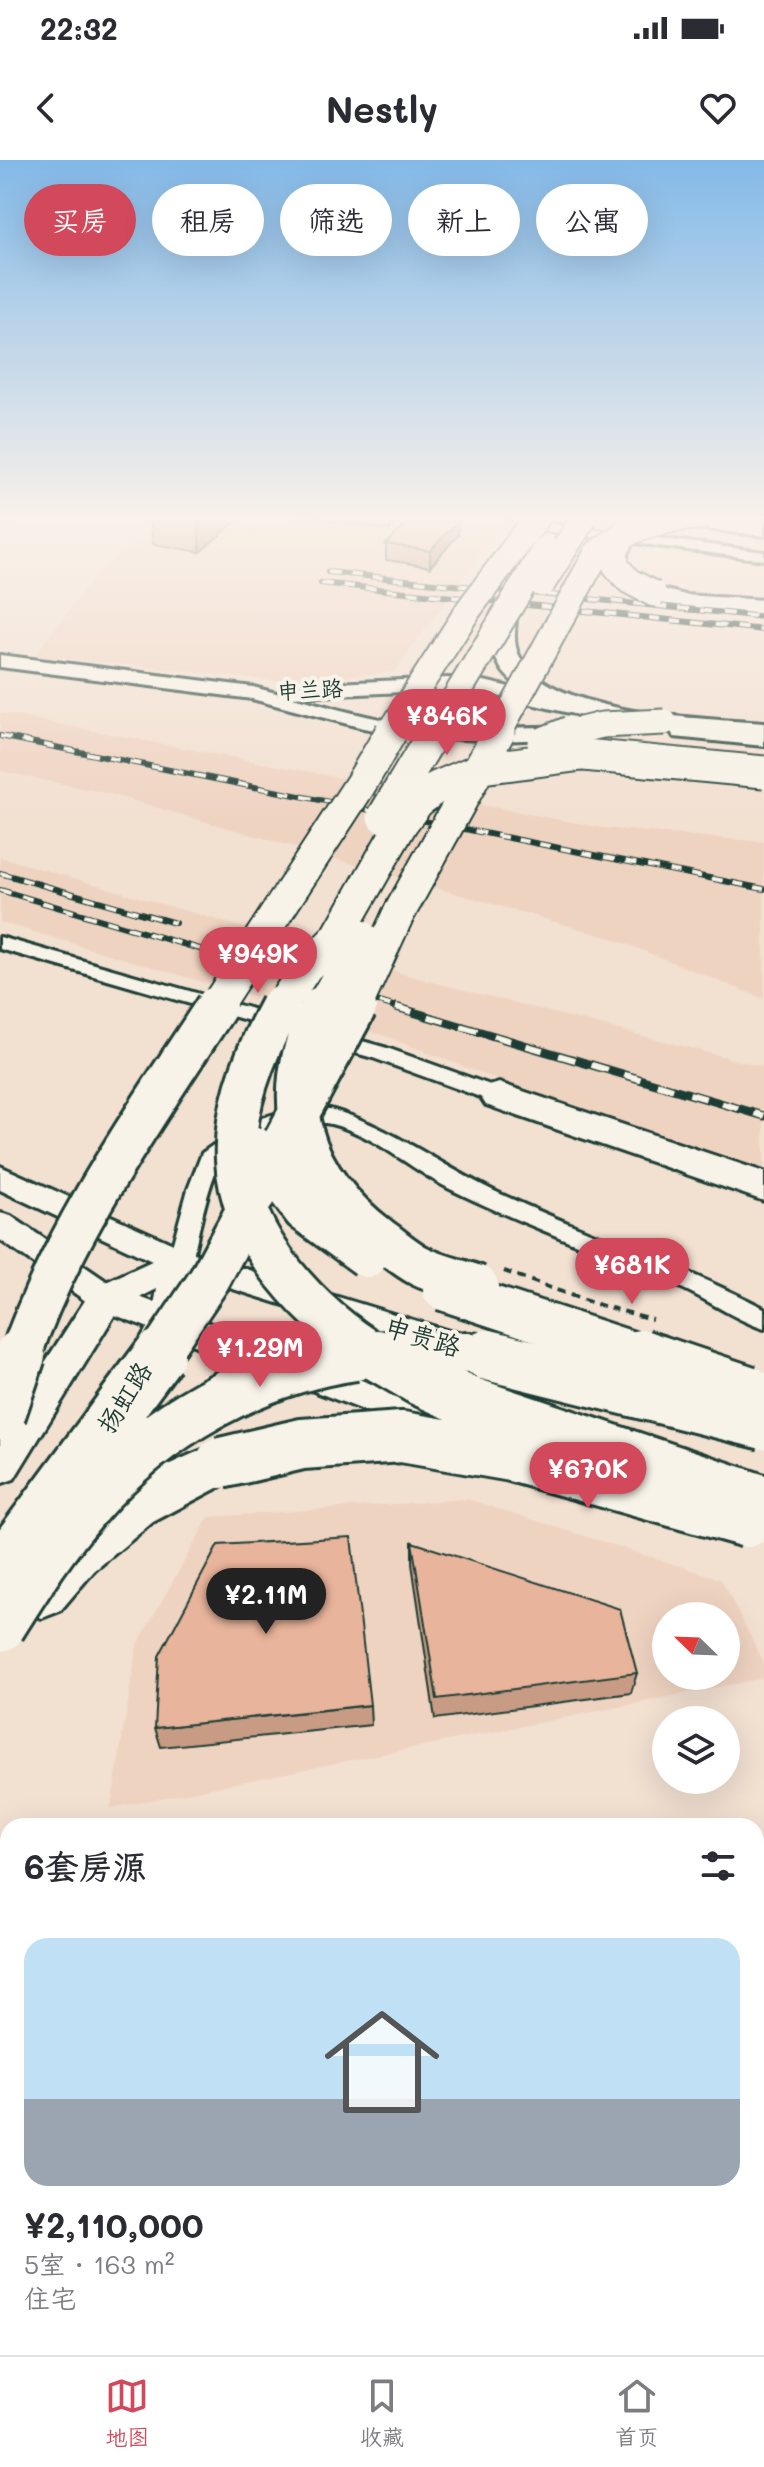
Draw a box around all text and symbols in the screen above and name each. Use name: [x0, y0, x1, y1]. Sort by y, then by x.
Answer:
text: 22:32: [40, 8, 118, 48]
text: Nestly: [326, 85, 438, 132]
icon: back: [24, 86, 68, 130]
icon: heart: [696, 86, 740, 130]
chip: 买房: [24, 184, 136, 256]
chip: 租房: [152, 184, 264, 256]
chip: 筛选: [280, 184, 392, 256]
chip: 新上: [408, 184, 520, 256]
chip: 公寓: [536, 184, 648, 256]
street label: 申兰路: [276, 673, 344, 705]
pin: ¥846K: [391, 689, 503, 757]
text: ¥846K: [406, 698, 488, 732]
pin: ¥949K: [202, 927, 314, 995]
text: ¥949K: [217, 936, 299, 970]
pin: ¥681K: [576, 1238, 688, 1306]
text: ¥681K: [593, 1247, 671, 1281]
street label: 申贵路: [381, 1308, 465, 1364]
pin: ¥1.29M: [195, 1321, 325, 1389]
text: ¥1.29M: [216, 1330, 304, 1364]
street label: 扬虹路: [89, 1355, 159, 1439]
pin: ¥670K: [532, 1442, 644, 1510]
text: ¥670K: [547, 1451, 629, 1485]
pin: ¥2.11M: [201, 1568, 331, 1636]
text: ¥2.11M: [224, 1577, 308, 1611]
north arrow: [652, 1602, 740, 1690]
map controls: [652, 1602, 740, 1794]
button: layers: [652, 1706, 740, 1794]
text: 6套房源: [24, 1843, 147, 1888]
icon: filters: [696, 1844, 740, 1888]
icon: home: [310, 1990, 454, 2134]
text: ¥2,110,000: [24, 2202, 204, 2247]
text: 5室 · 163 m²: [24, 2247, 175, 2281]
text: 住宅: [24, 2281, 76, 2315]
tab: 地图: [105, 2374, 149, 2451]
tab: 收藏: [360, 2374, 404, 2451]
tab: 首页: [615, 2374, 659, 2451]

